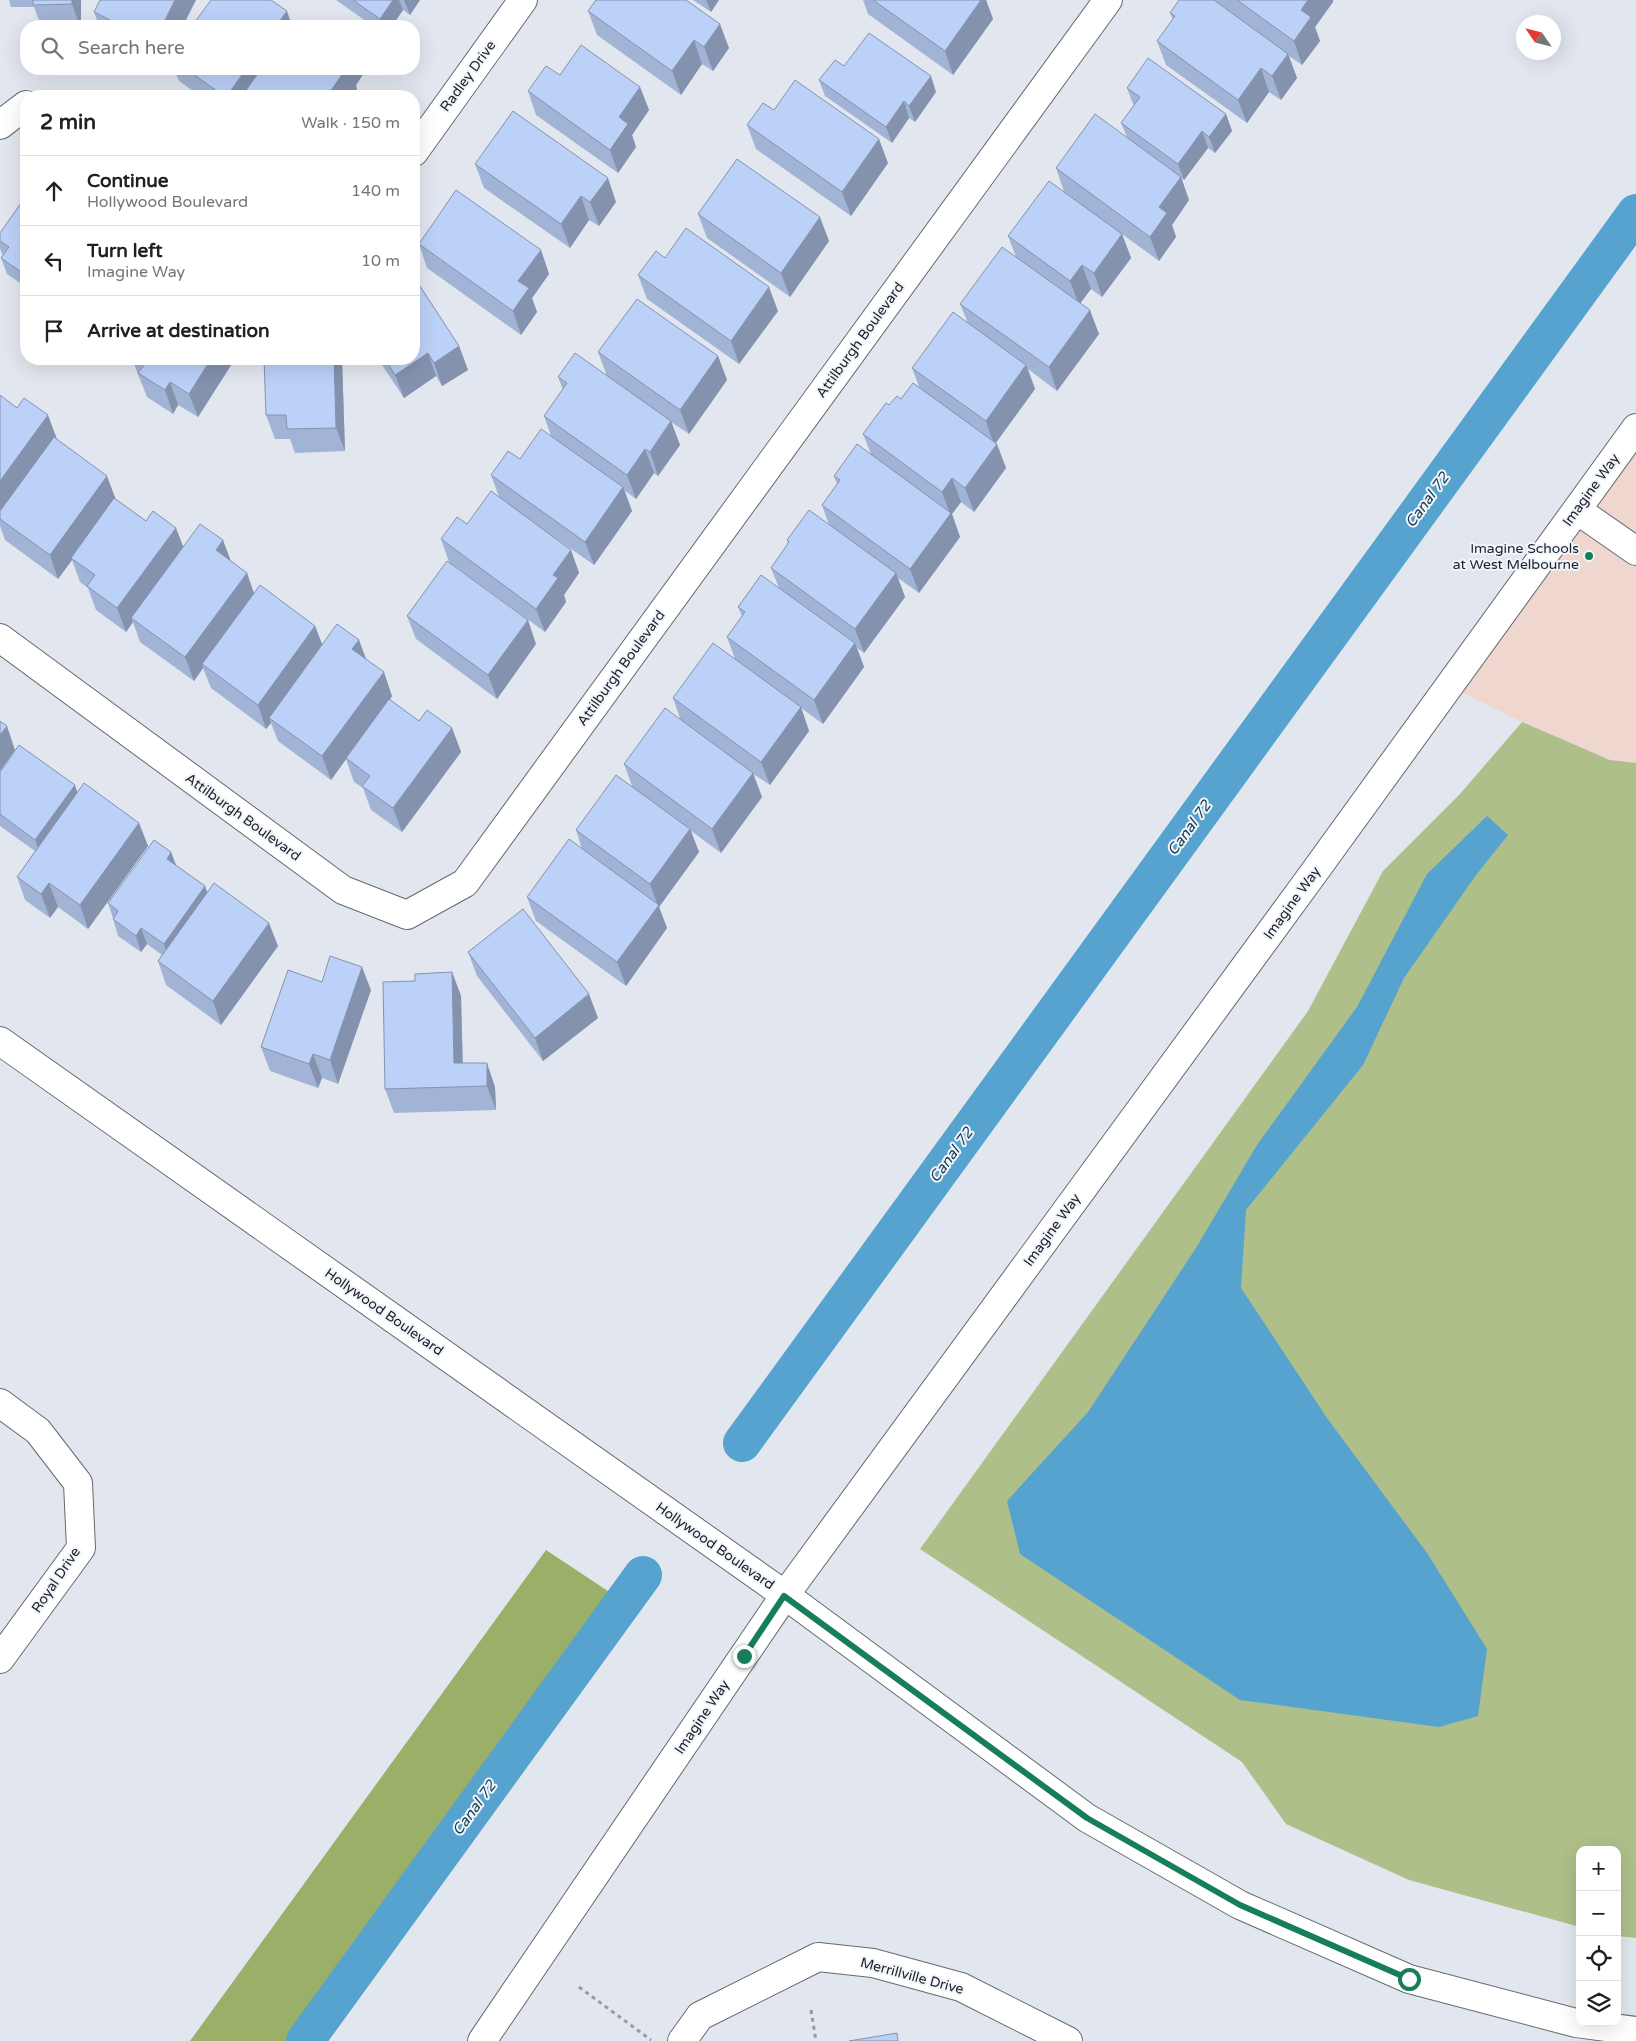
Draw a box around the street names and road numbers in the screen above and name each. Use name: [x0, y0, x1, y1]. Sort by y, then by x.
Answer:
street label: Radley Drive: [437, 37, 500, 115]
street label: Attilburgh Boulevard: [812, 279, 908, 401]
street label: Imagine Way: [1559, 450, 1623, 530]
street label: Attilburgh Boulevard: [573, 607, 669, 729]
street label: Attilburgh Boulevard: [182, 769, 304, 865]
street label: Imagine Way: [1260, 863, 1324, 943]
street label: Imagine Way: [1020, 1190, 1084, 1270]
street label: Hollywood Boulevard: [321, 1265, 447, 1359]
street label: Hollywood Boulevard: [652, 1499, 778, 1593]
street label: Royal Drive: [28, 1544, 84, 1616]
street label: Imagine Way: [671, 1676, 733, 1757]
street label: Merrillville Drive: [858, 1954, 966, 1998]

